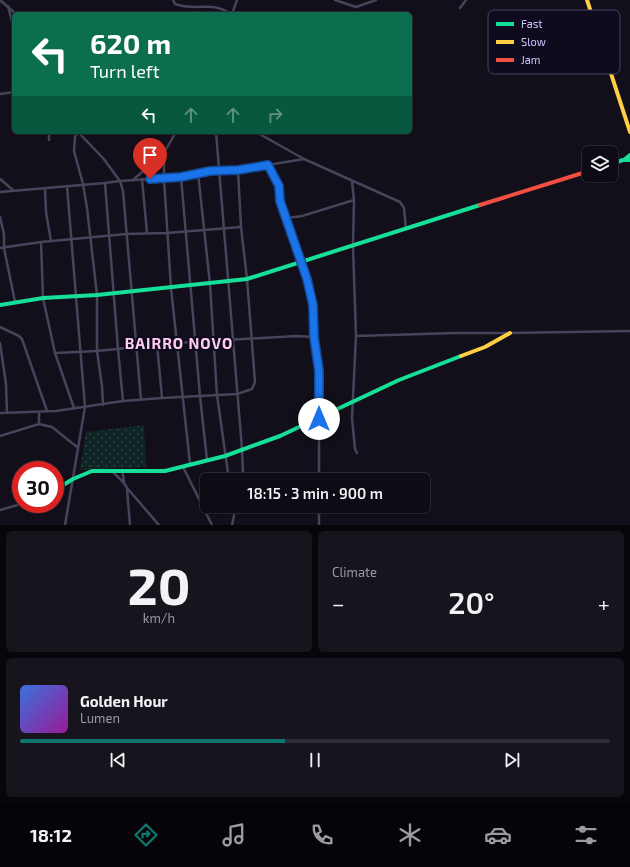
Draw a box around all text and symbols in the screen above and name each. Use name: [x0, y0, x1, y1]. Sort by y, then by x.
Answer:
legend: [488, 10, 620, 74]
text: Fast: [521, 17, 543, 30]
text: 620 m: [90, 26, 171, 60]
icon: left: [24, 28, 76, 80]
text: Slow: [521, 35, 546, 48]
text: Jam: [521, 53, 540, 66]
text: Turn left: [90, 60, 160, 82]
icon: left: [138, 104, 160, 126]
icon: ahead: [180, 104, 202, 126]
icon: ahead: [222, 104, 244, 126]
icon: right: [264, 104, 286, 126]
pin: [133, 138, 167, 179]
icon: arrive: [139, 144, 161, 166]
map controls: [582, 146, 618, 182]
button: layers: [582, 146, 618, 182]
district label: BAIRRO NOVO: [125, 334, 233, 352]
position arrow: [298, 398, 340, 440]
speed limit sign: 30: [12, 461, 64, 513]
text: 18:15 · 3 min · 900 m: [247, 484, 383, 502]
text: 20: [127, 553, 191, 615]
text: Climate: [332, 564, 377, 580]
text: 20°: [448, 584, 495, 620]
text: −: [332, 590, 345, 616]
text: +: [598, 590, 610, 616]
text: km/h: [143, 610, 175, 626]
text: Golden Hour: [80, 692, 168, 710]
text: Lumen: [80, 710, 120, 726]
icon: previous: [107, 749, 129, 771]
icon: pause: [304, 749, 326, 771]
icon: next: [501, 749, 523, 771]
icon: directions: [132, 821, 160, 849]
icon: music: [220, 821, 248, 849]
icon: phone: [308, 821, 336, 849]
icon: climate: [396, 821, 424, 849]
icon: car: [484, 821, 512, 849]
icon: filters: [572, 821, 600, 849]
text: 18:12: [30, 824, 72, 846]

